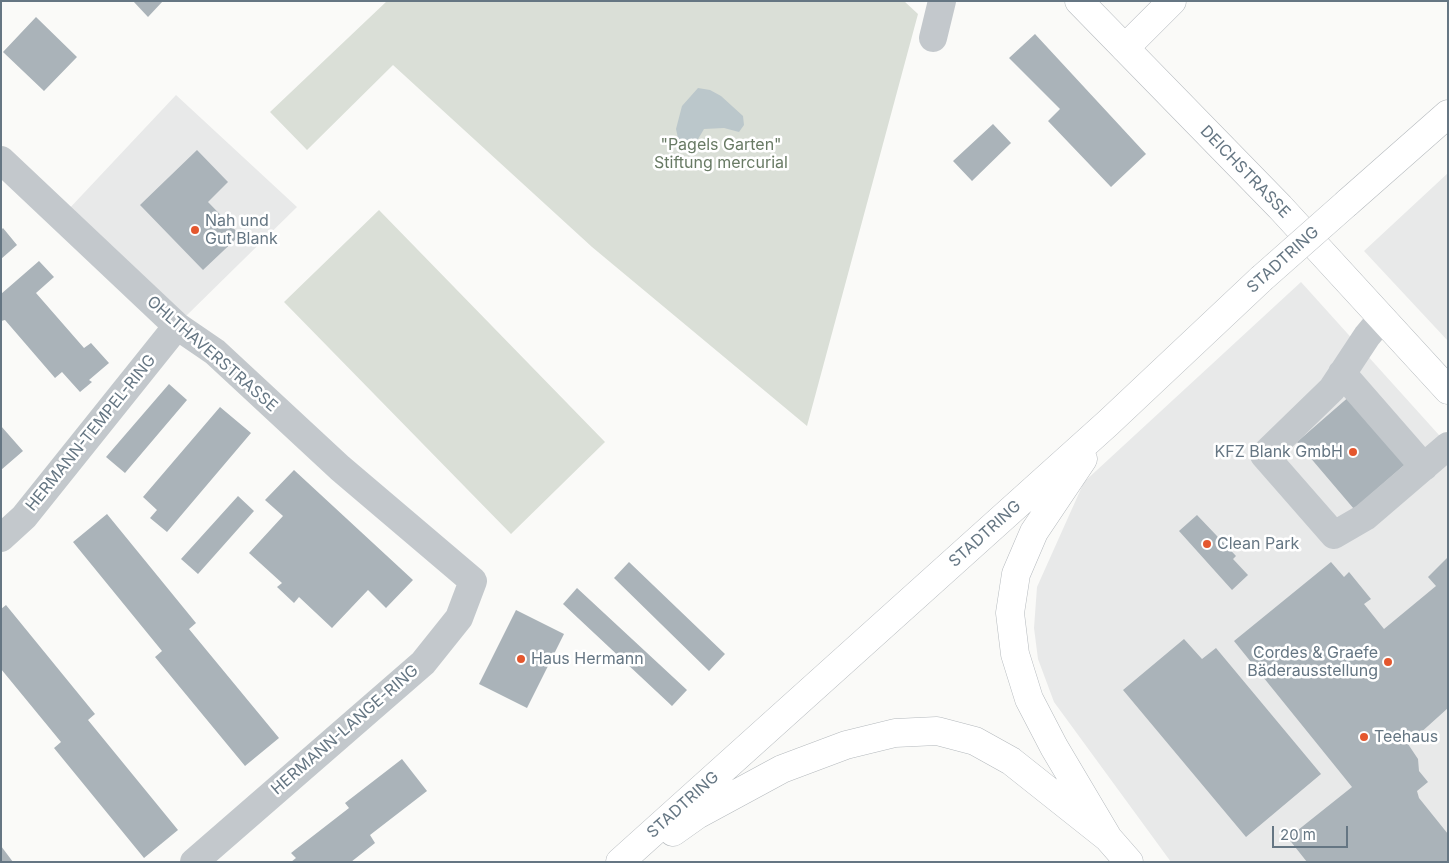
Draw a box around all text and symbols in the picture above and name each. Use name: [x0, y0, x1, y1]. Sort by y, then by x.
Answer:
street label: DEICHSTRASSE: [1196, 122, 1294, 222]
park label: "Pagels Garten" Stiftung mercurial: [654, 135, 788, 173]
place label: Nah und Gut Blank: [205, 211, 278, 249]
street label: STADTRING: [1243, 223, 1323, 297]
marker: Nah und Gut Blank: [189, 224, 201, 236]
street label: OHLTHAVERSTRASSE: [143, 292, 281, 416]
street label: HERMANN-TEMPEL-RING: [22, 351, 160, 515]
place label: KFZ Blank GmbH: [1215, 442, 1343, 462]
marker: KFZ Blank GmbH: [1347, 446, 1359, 458]
street label: STADTRING: [945, 497, 1025, 571]
place label: Clean Park: [1217, 534, 1299, 554]
marker: Clean Park: [1201, 538, 1213, 550]
place label: Cordes & Graefe Bäderausstellung: [1247, 643, 1378, 681]
place label: Haus Hermann: [531, 649, 644, 669]
marker: Haus Hermann: [515, 653, 527, 665]
marker: Cordes & Graefe Bäderausstellung: [1382, 656, 1394, 668]
street label: HERMANN-LANGE-RING: [268, 661, 422, 799]
place label: Teehaus: [1374, 727, 1438, 747]
marker: Teehaus: [1358, 731, 1370, 743]
street label: STADTRING: [643, 768, 723, 842]
scale bar: [1274, 816, 1350, 848]
text: 20 m: [1280, 825, 1316, 844]

